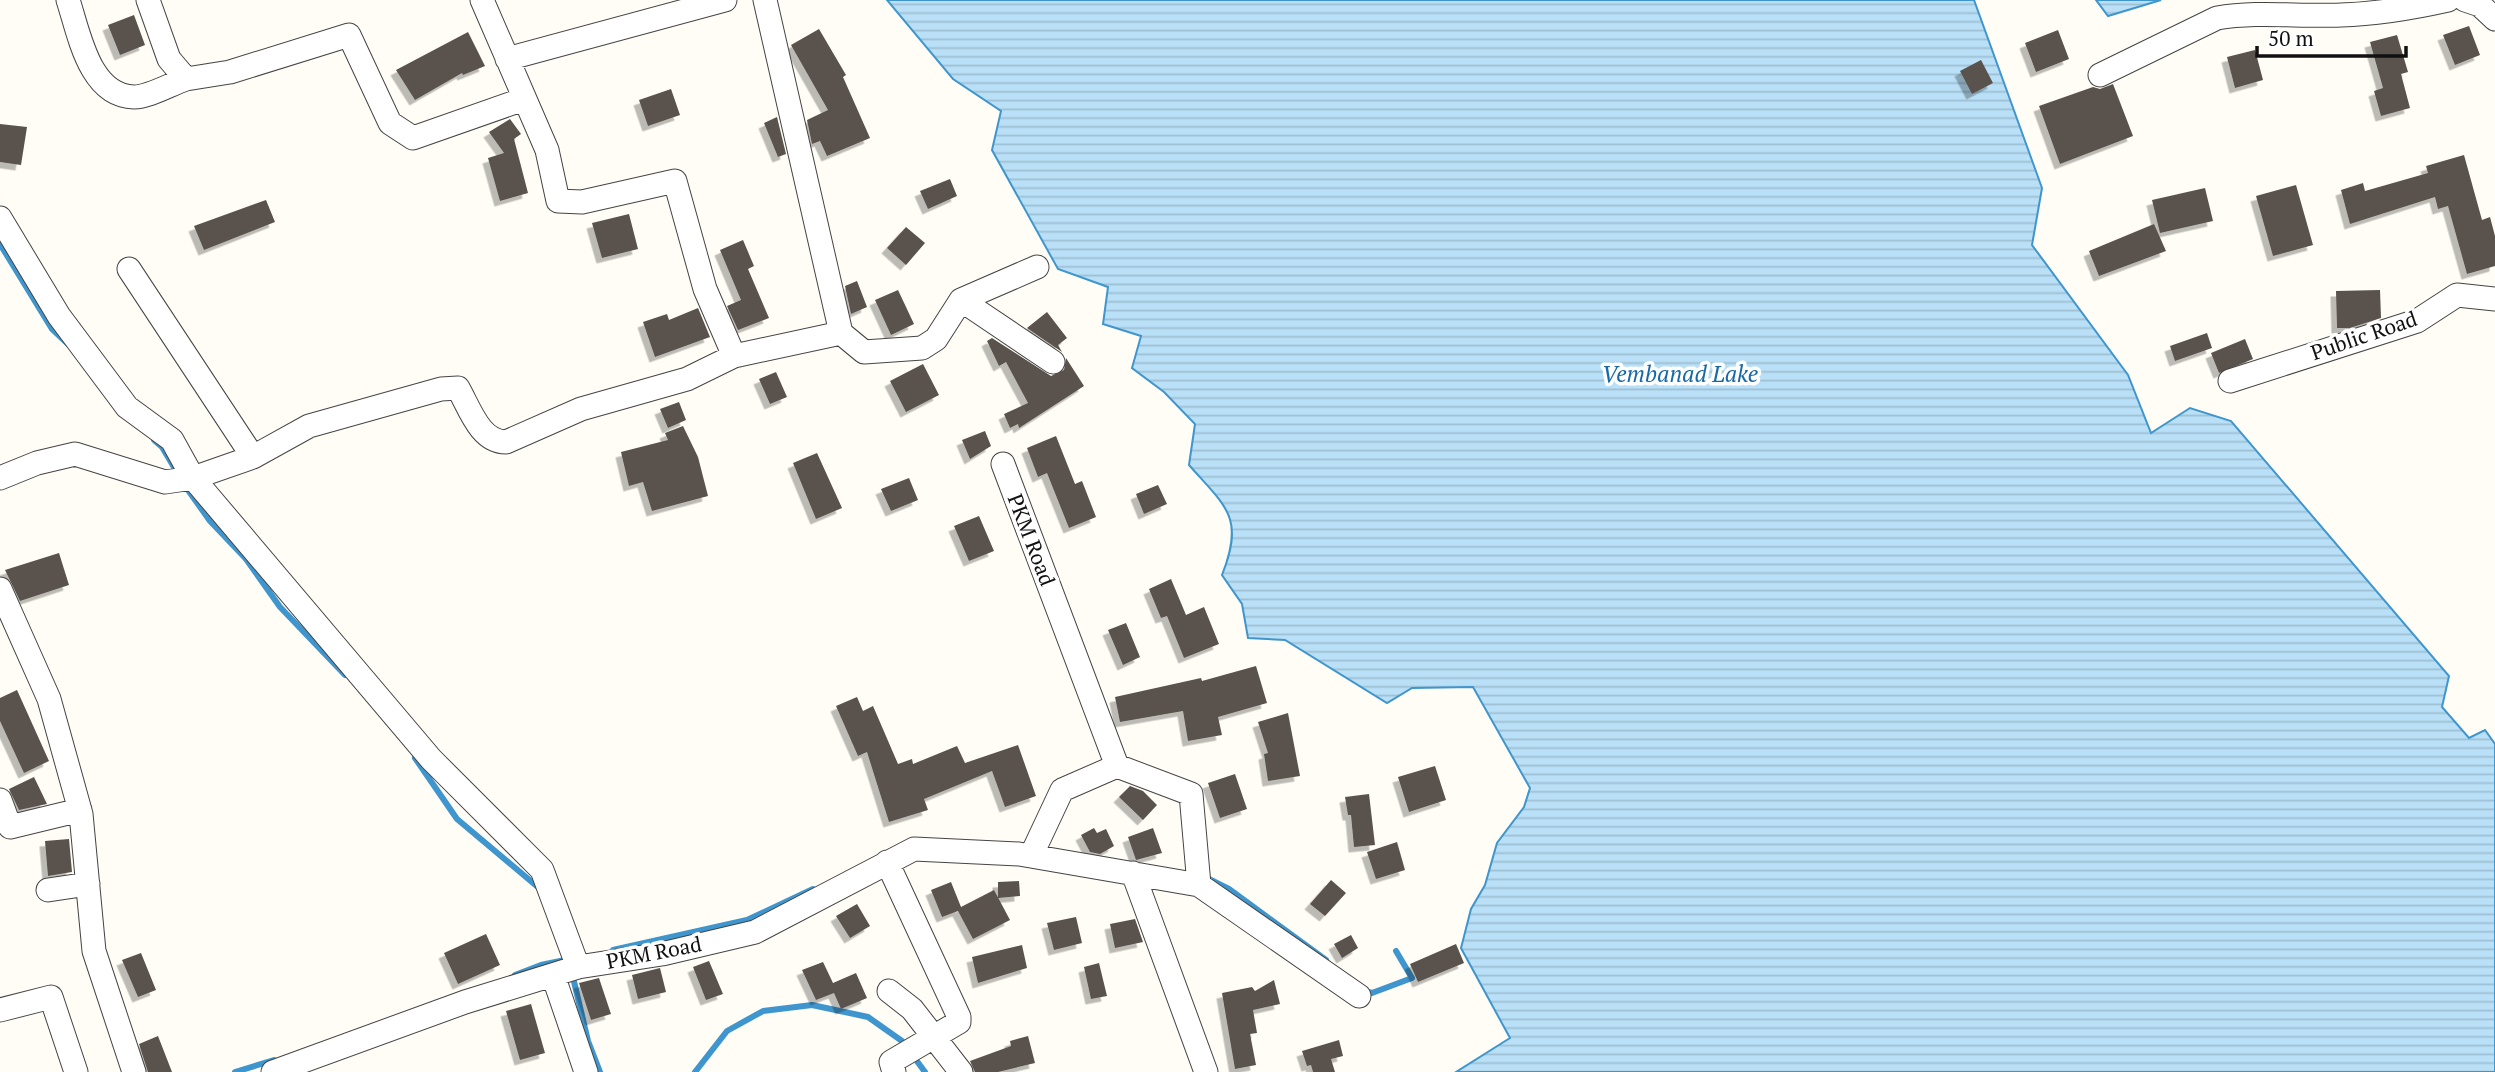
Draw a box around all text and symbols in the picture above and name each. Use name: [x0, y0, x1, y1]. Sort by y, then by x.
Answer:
scale bar: [2257, 14, 2406, 58]
text: 50 m: [2268, 24, 2314, 52]
street label: Public Road: [2307, 304, 2421, 366]
water label: Vembanad Lake: [1602, 358, 1758, 389]
street label: PKM Road: [1002, 490, 1062, 590]
street label: PKM Road: [604, 929, 704, 975]

